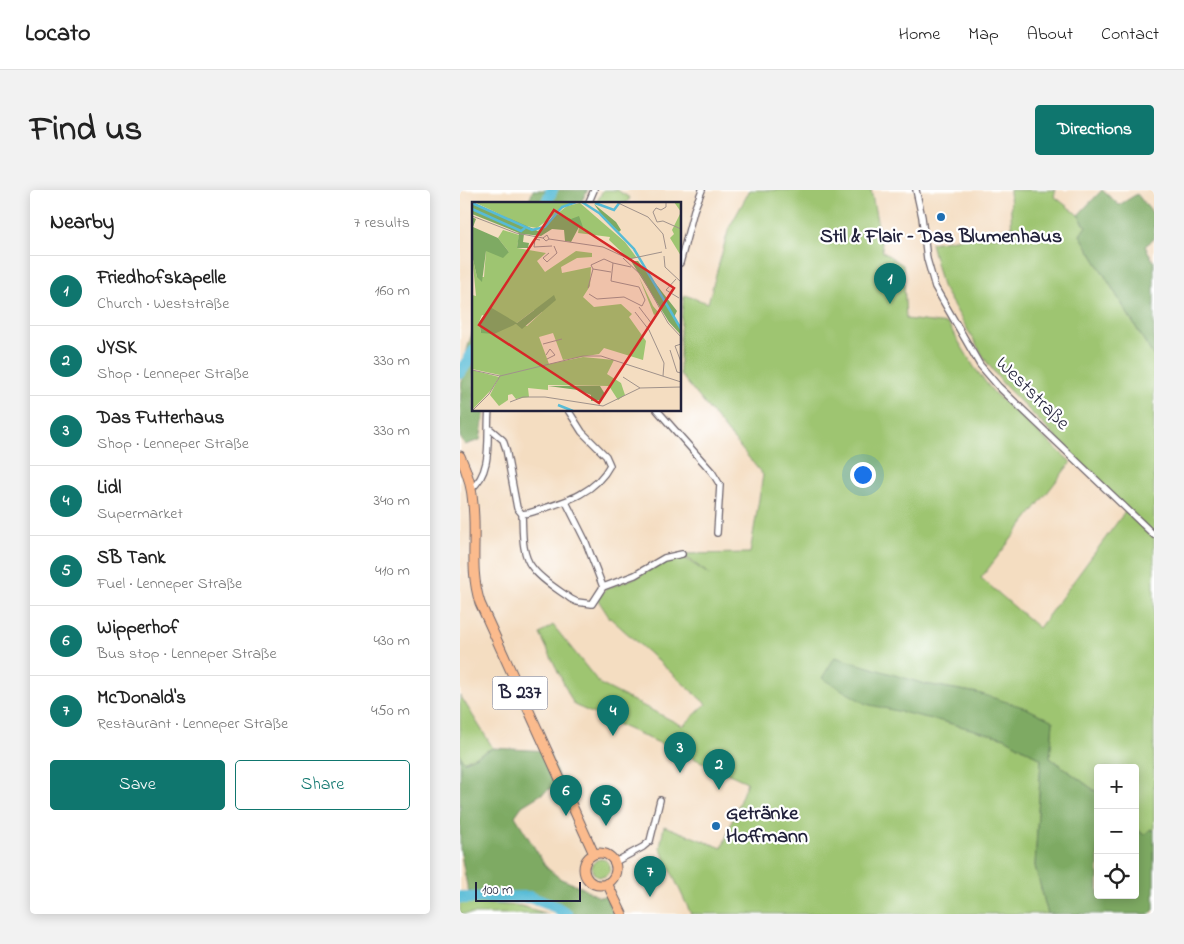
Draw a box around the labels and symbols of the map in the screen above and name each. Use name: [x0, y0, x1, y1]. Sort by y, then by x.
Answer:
inset map: [472, 202, 681, 411]
marker: Stil & Flair – Das Blumenhaus: [935, 211, 947, 223]
place label: Stil & Flair – Das Blumenhaus: [820, 223, 1062, 252]
pin: 1: [874, 263, 906, 304]
street label: Weststraße: [988, 350, 1076, 438]
your location: [850, 462, 876, 488]
road number: B 237: [492, 676, 548, 710]
pin: 4: [597, 695, 629, 736]
pin: 3: [664, 732, 696, 773]
pin: 2: [703, 749, 735, 790]
pin: 6: [550, 775, 582, 816]
pin: 5: [590, 785, 622, 826]
place label: Getränke Hoffmann: [726, 800, 808, 852]
marker: Getränke Hoffmann: [710, 820, 722, 832]
pin: 7: [634, 856, 666, 897]
scale bar: [475, 879, 581, 902]

